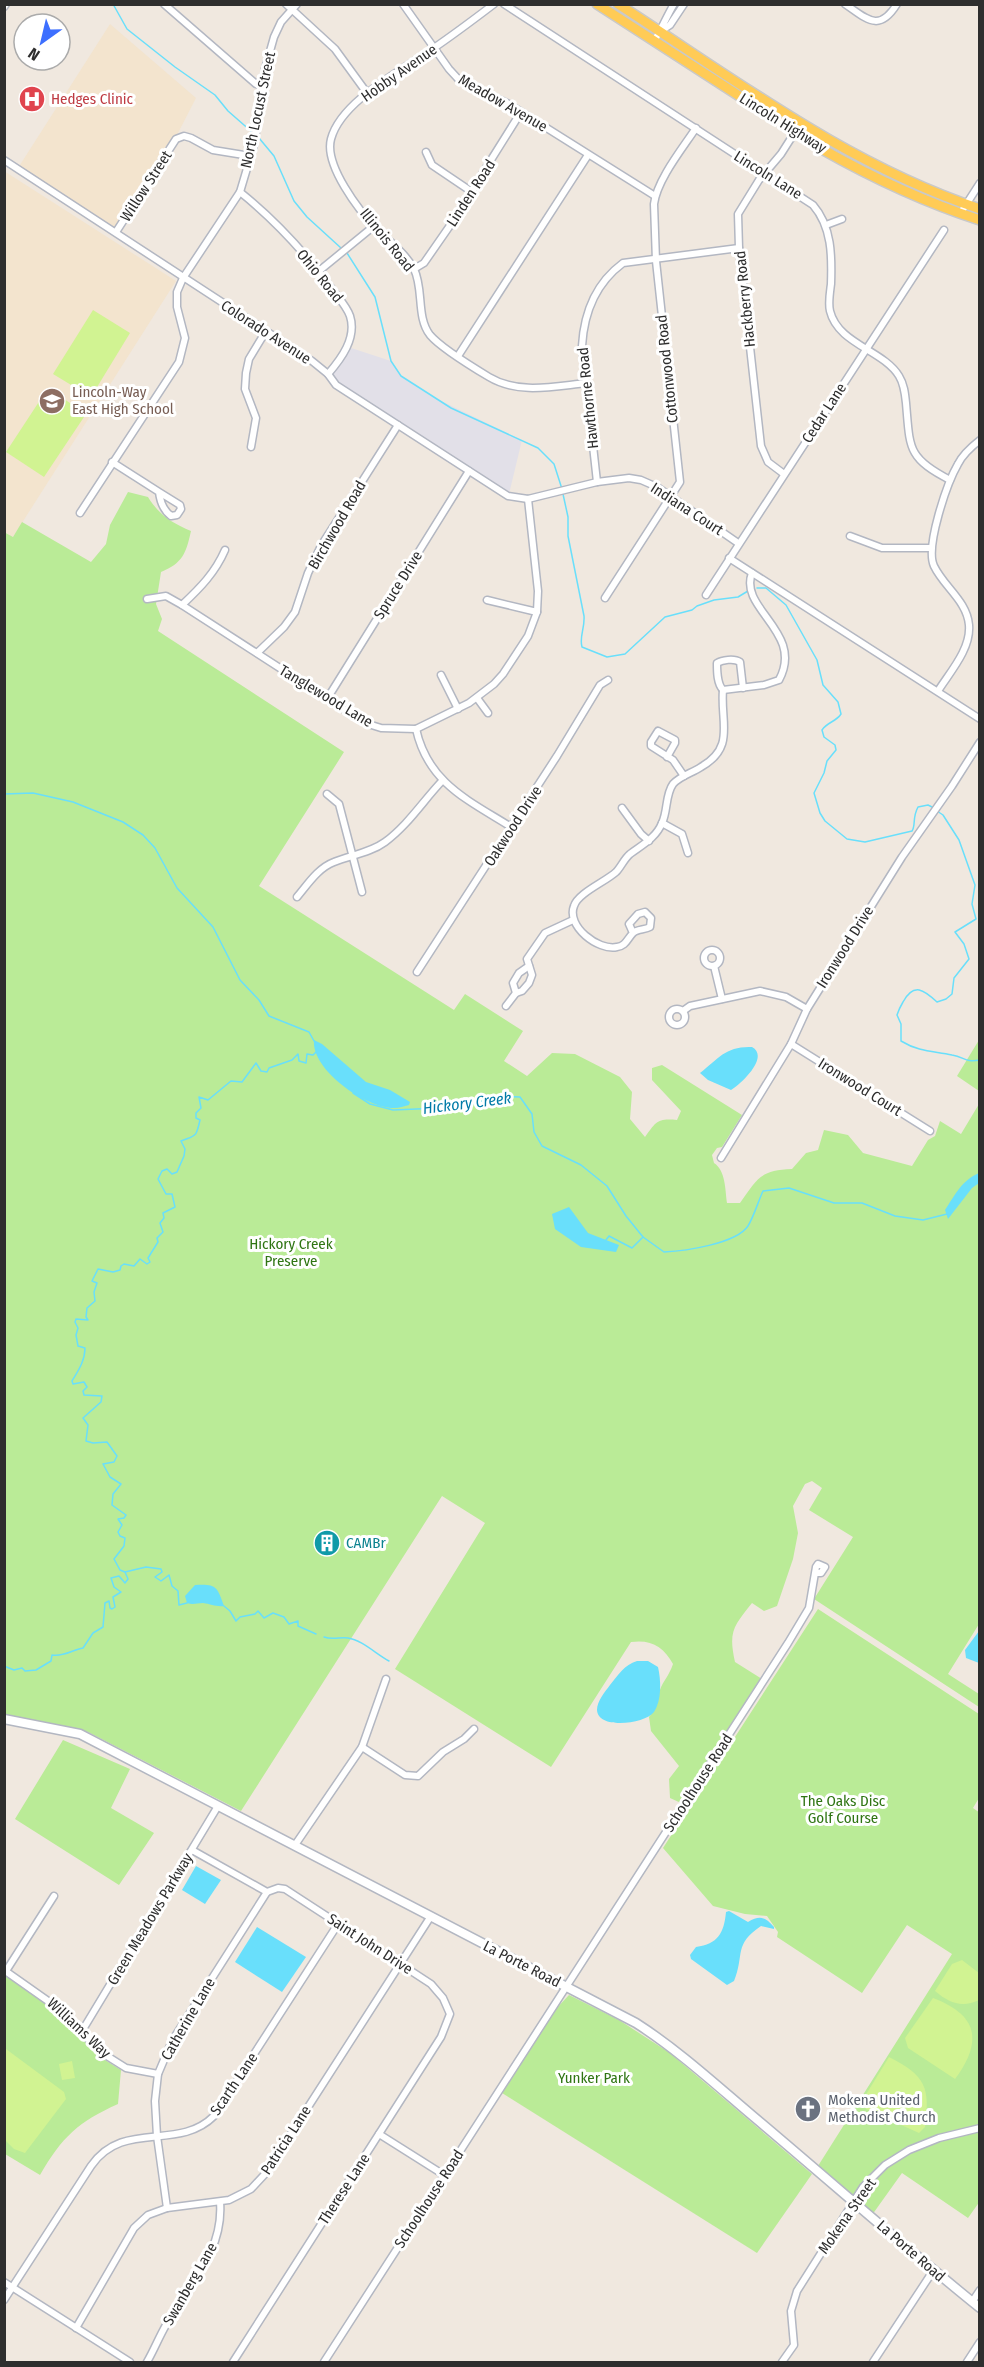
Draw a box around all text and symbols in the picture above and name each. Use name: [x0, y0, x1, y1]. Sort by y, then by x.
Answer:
north arrow: [12, 12, 72, 72]
street label: Hobby Avenue: [358, 40, 440, 106]
text: N: [25, 43, 43, 65]
street label: North Locust Street: [237, 50, 279, 170]
street label: Meadow Avenue: [455, 70, 551, 136]
hospital icon: Hedges Clinic: [17, 84, 47, 114]
street label: Lincoln Highway: [736, 89, 830, 157]
place label: Hedges Clinic: [51, 90, 134, 108]
street label: Willow Street: [116, 147, 176, 225]
street label: Lincoln Lane: [731, 147, 805, 203]
street label: Linden Road: [443, 156, 499, 230]
street label: Illinois Road: [356, 205, 418, 275]
street label: Ohio Road: [293, 246, 347, 306]
street label: Hackberry Road: [731, 250, 759, 348]
street label: Colorado Avenue: [218, 296, 314, 368]
street label: Cottonwood Road: [652, 314, 682, 424]
street label: Hawthorne Road: [574, 346, 602, 450]
street label: Cedar Lane: [798, 380, 850, 446]
place label: Lincoln-Way East High School: [72, 383, 174, 418]
school or university icon: Lincoln-Way East High School: [37, 386, 67, 416]
street label: Birchwood Road: [304, 477, 370, 573]
street label: Indiana Court: [647, 479, 727, 539]
street label: Spruce Drive: [370, 547, 426, 623]
street label: Tanglewood Lane: [276, 661, 376, 731]
street label: Oakwood Drive: [480, 782, 546, 870]
street label: Ironwood Drive: [813, 903, 877, 991]
street label: Ironwood Court: [815, 1054, 905, 1120]
water label: Hickory Creek: [422, 1088, 512, 1118]
park label: Hickory Creek Preserve: [249, 1235, 333, 1270]
building icon: CAMBr: [312, 1528, 342, 1558]
place label: CAMBr: [346, 1534, 386, 1552]
street label: Schoolhouse Road: [660, 1730, 736, 1836]
park label: The Oaks Disc Golf Course: [801, 1792, 886, 1827]
street label: Green Meadows Parkway: [103, 1850, 197, 1988]
street label: Saint John Drive: [324, 1910, 416, 1978]
street label: La Porte Road: [480, 1937, 564, 1991]
street label: Catherine Lane: [157, 1975, 219, 2063]
street label: Williams Way: [44, 1994, 115, 2062]
street label: Scarth Lane: [206, 2049, 262, 2119]
park label: Yunker Park: [558, 2069, 630, 2087]
place label: Mokena United Methodist Church: [828, 2091, 936, 2126]
church icon: Mokena United Methodist Church: [793, 2094, 823, 2124]
street label: Patricia Lane: [257, 2102, 315, 2178]
street label: Schoolhouse Road: [391, 2146, 467, 2252]
street label: Therese Lane: [314, 2150, 374, 2228]
street label: Mokena Street: [814, 2175, 880, 2257]
street label: La Porte Road: [873, 2216, 949, 2286]
street label: Swanberg Lane: [159, 2239, 221, 2329]

